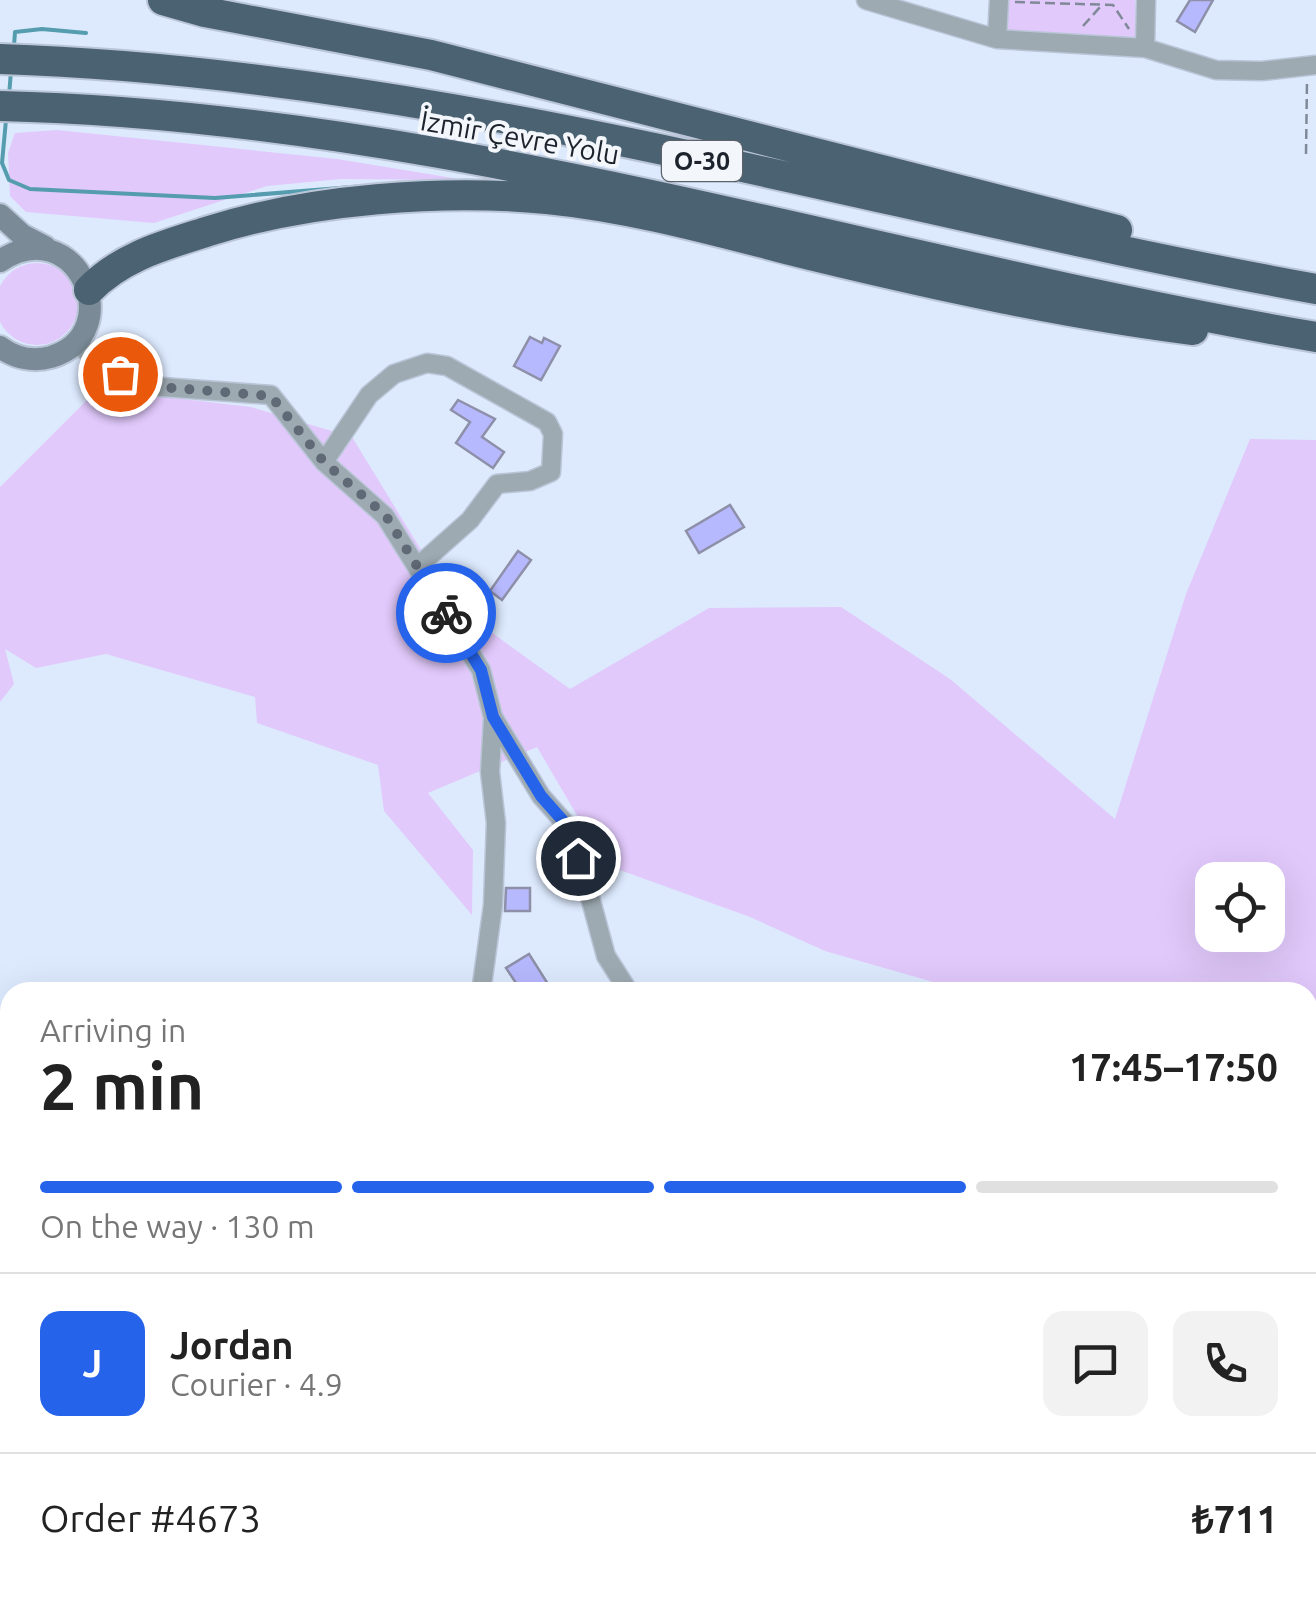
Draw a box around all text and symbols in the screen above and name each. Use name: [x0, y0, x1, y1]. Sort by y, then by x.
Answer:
street label: İzmir Çevre Yolu: [418, 104, 622, 170]
road number: O-30: [662, 141, 742, 181]
pin: [78, 332, 163, 417]
icon: bag: [93, 347, 148, 402]
courier: [396, 563, 496, 663]
icon: bike: [419, 586, 474, 641]
pin: [536, 816, 621, 901]
icon: home: [551, 831, 606, 886]
map controls: [1195, 862, 1285, 952]
button: locate: [1195, 862, 1285, 952]
text: Arriving in: [40, 1012, 186, 1048]
text: 17:45–17:50: [1069, 1046, 1278, 1088]
text: 2 min: [40, 1049, 204, 1122]
text: On the way · 130 m: [40, 1208, 315, 1244]
button: chat: [1043, 1311, 1148, 1416]
button: phone: [1173, 1311, 1278, 1416]
text: Jordan: [170, 1324, 294, 1366]
text: J: [83, 1342, 102, 1384]
text: Courier · 4.9: [170, 1366, 343, 1402]
text: Order #4673: [40, 1497, 261, 1539]
text: ₺711: [1192, 1498, 1278, 1540]

